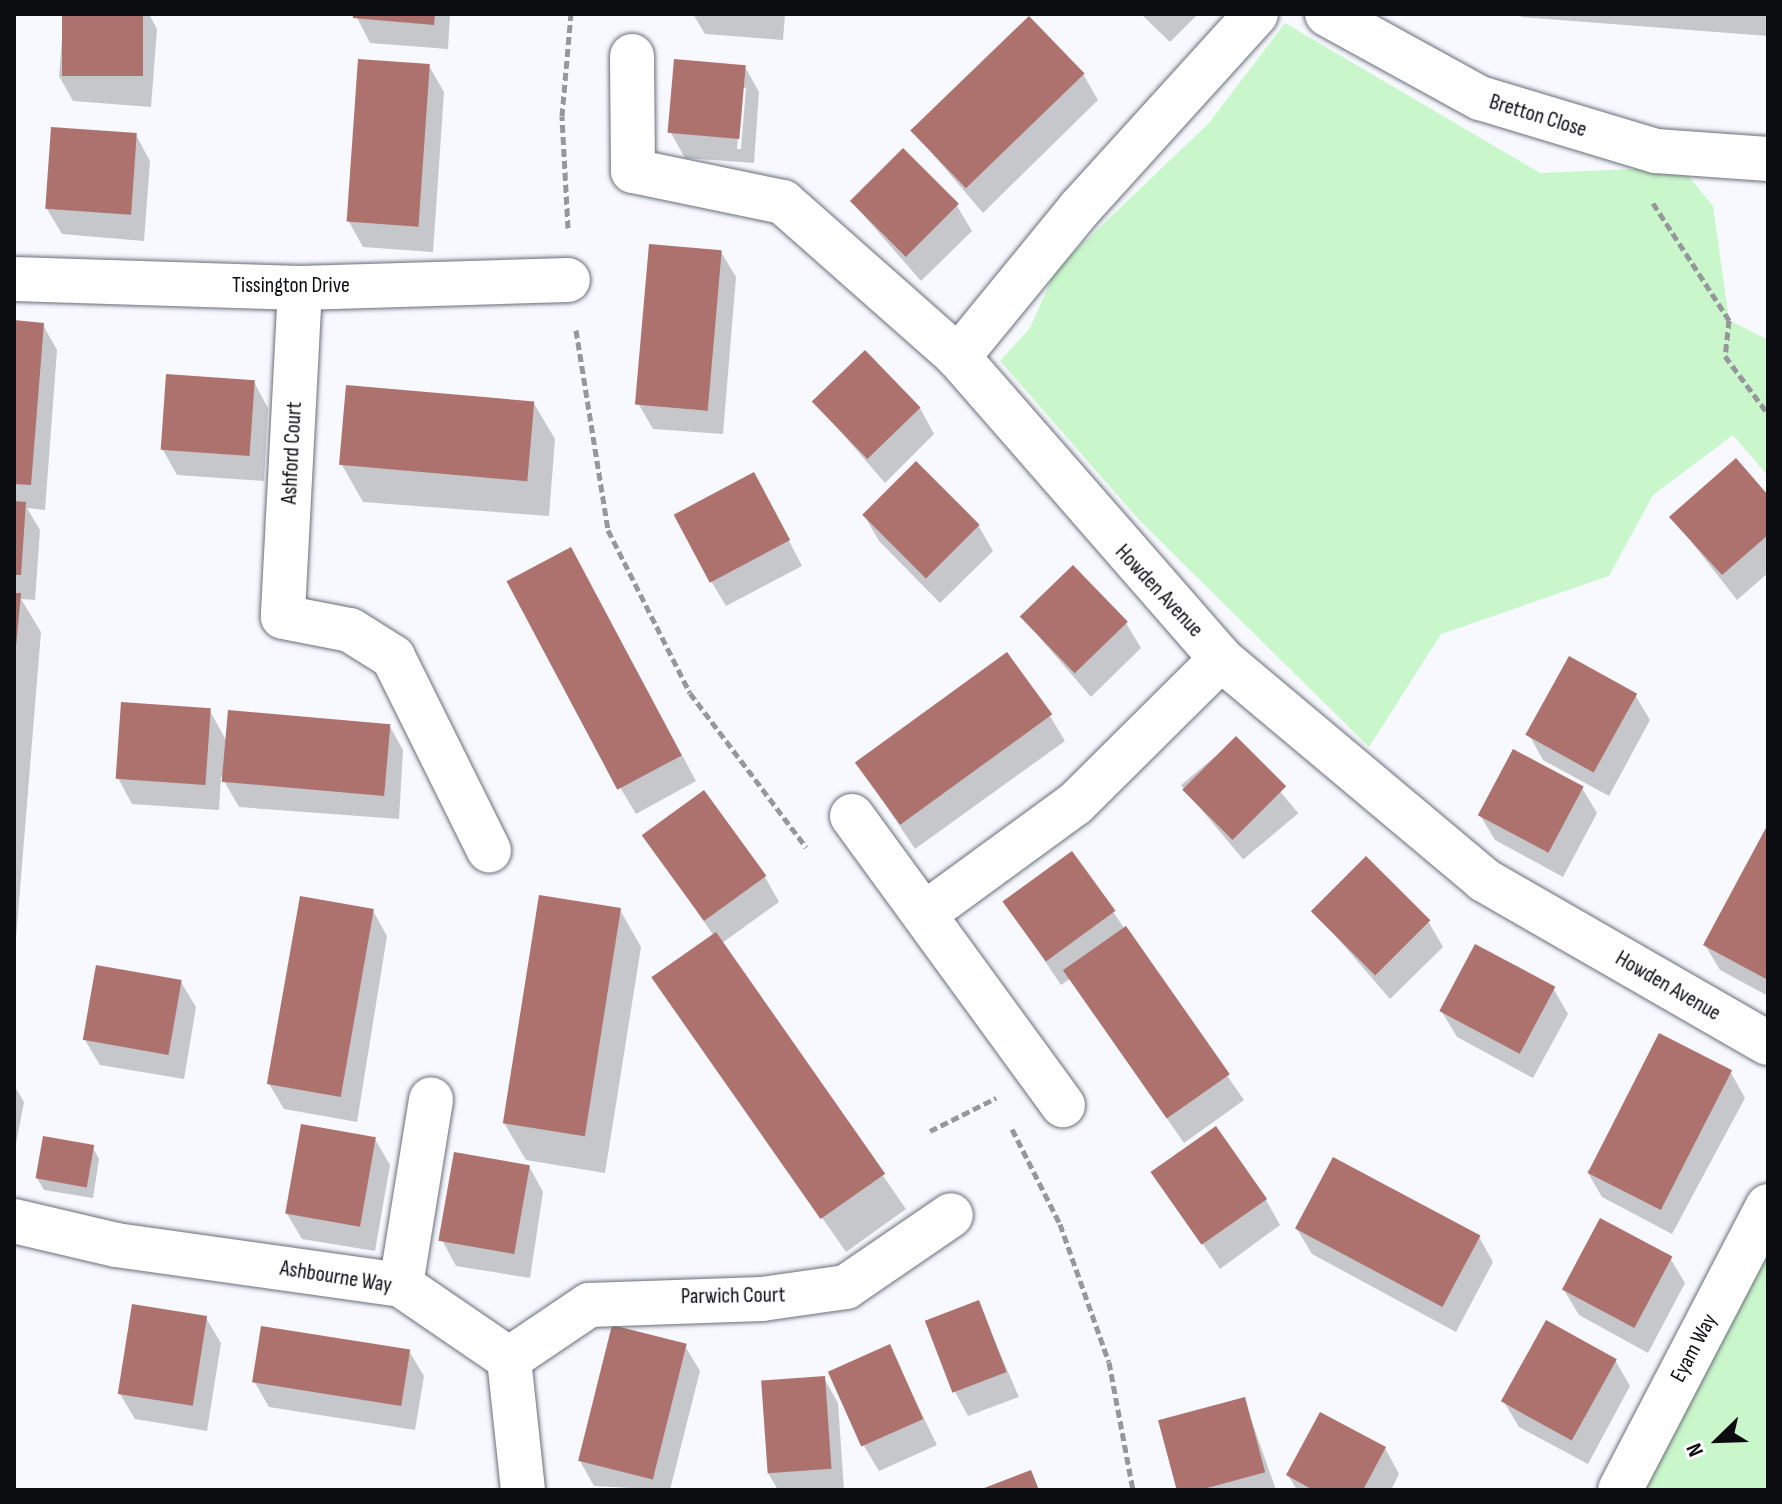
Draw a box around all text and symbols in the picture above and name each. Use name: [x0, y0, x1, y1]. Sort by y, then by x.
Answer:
street label: Bretton Close: [1486, 89, 1590, 143]
street label: Tissington Drive: [232, 273, 350, 299]
street label: Ashford Court: [276, 401, 308, 505]
street label: Howden Avenue: [1109, 539, 1209, 643]
street label: Howden Avenue: [1611, 945, 1725, 1027]
street label: Ashbourne Way: [278, 1255, 394, 1299]
street label: Parwich Court: [681, 1282, 785, 1310]
street label: Eyam Way: [1665, 1309, 1723, 1387]
north arrow: [1678, 1400, 1758, 1480]
text: N: [1681, 1439, 1710, 1460]

